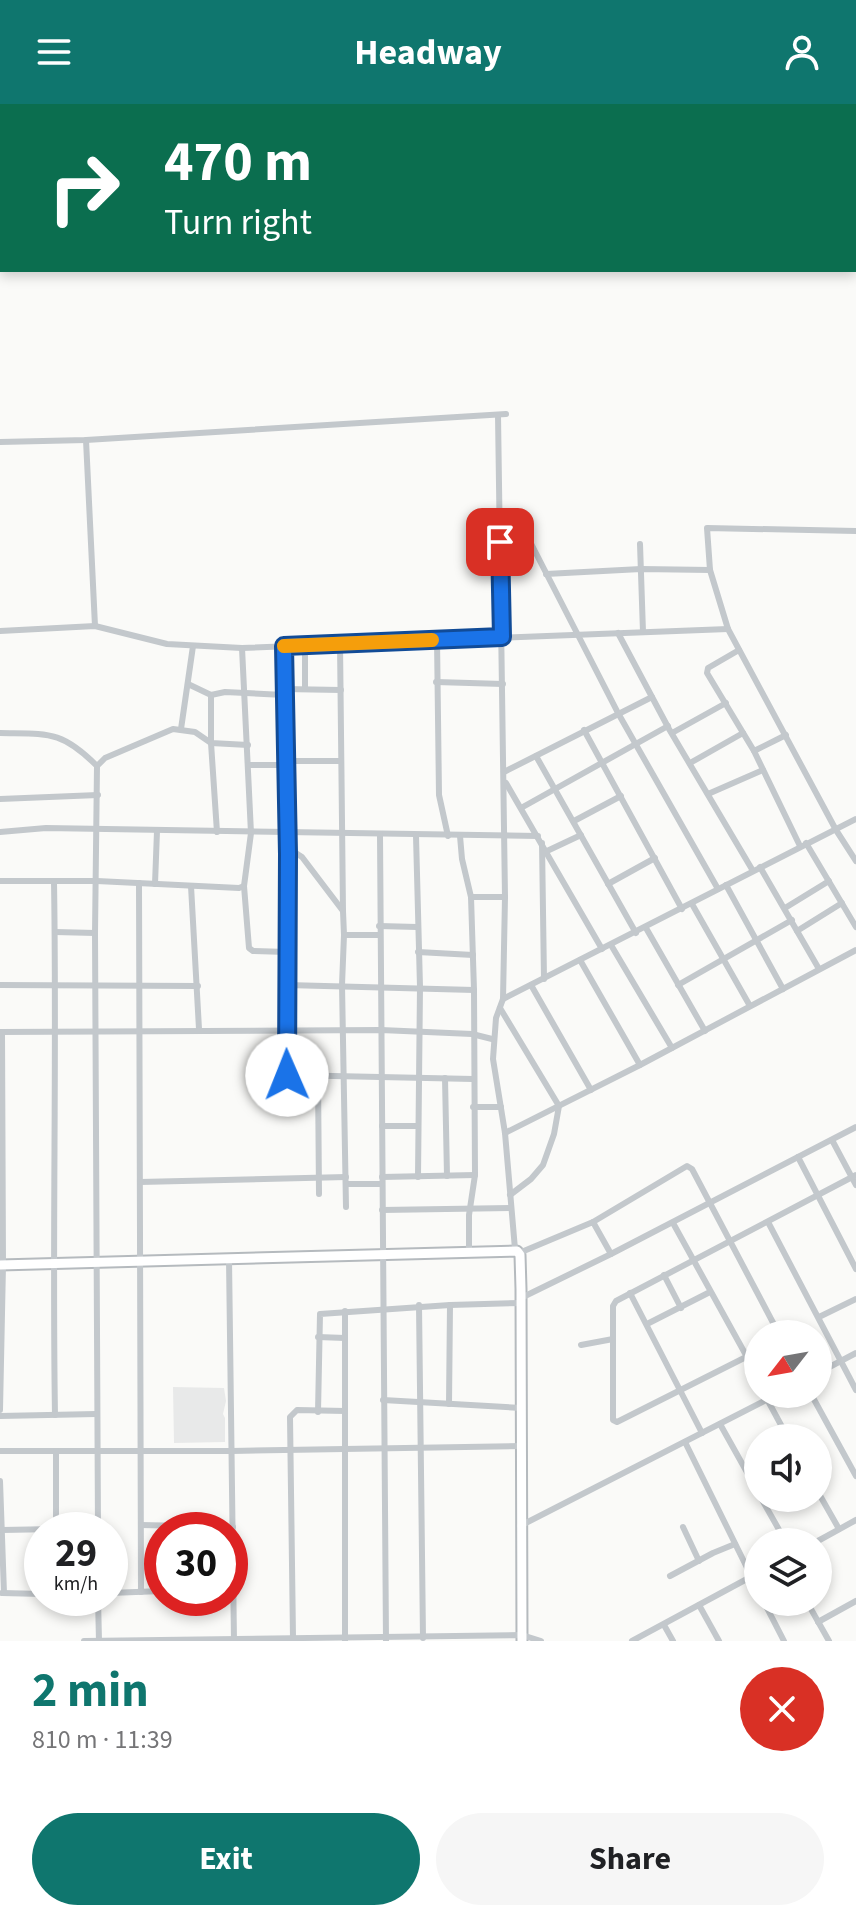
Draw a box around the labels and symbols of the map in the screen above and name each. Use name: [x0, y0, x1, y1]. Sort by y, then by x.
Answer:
pin: [466, 508, 534, 576]
position arrow: [245, 1033, 329, 1117]
north arrow: [744, 1320, 832, 1408]
speed limit sign: 30: [144, 1512, 248, 1616]

